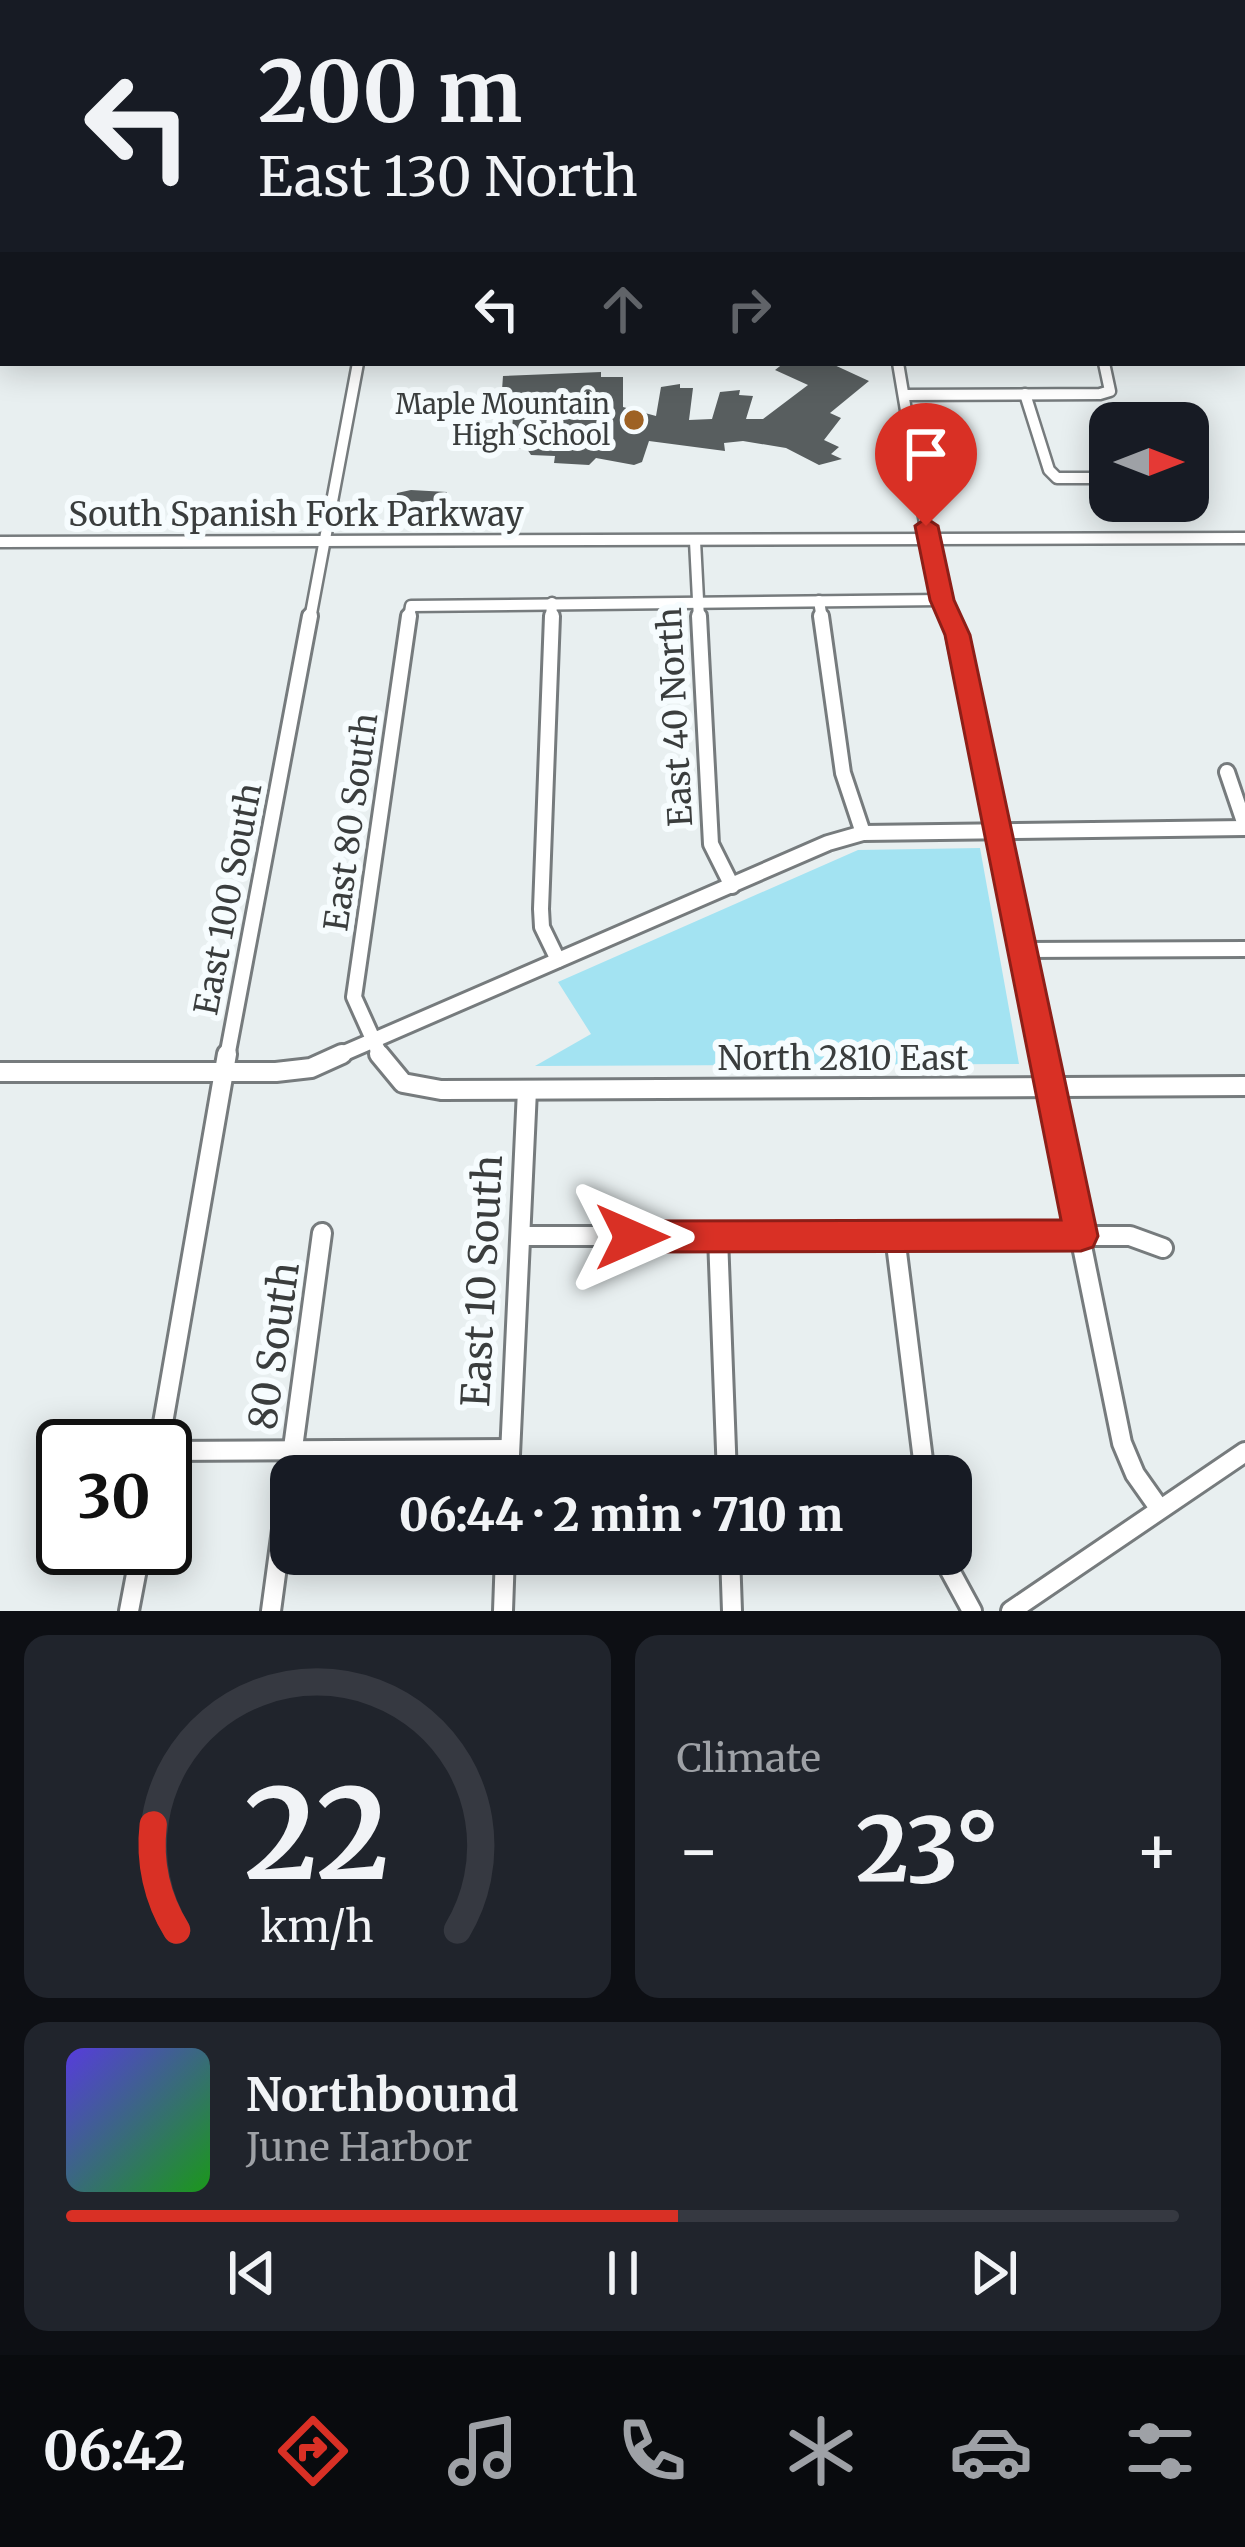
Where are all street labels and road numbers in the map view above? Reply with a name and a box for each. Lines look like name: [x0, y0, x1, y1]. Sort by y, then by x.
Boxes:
street label: South Spanish Fork Parkway: [68, 494, 525, 535]
street label: East 40 North: [649, 606, 701, 828]
street label: East 80 South: [315, 710, 387, 934]
street label: East 100 South: [185, 780, 271, 1018]
street label: North 2810 East: [718, 1038, 969, 1079]
street label: East 10 South: [451, 1154, 513, 1408]
street label: 80 South: [238, 1259, 310, 1433]

